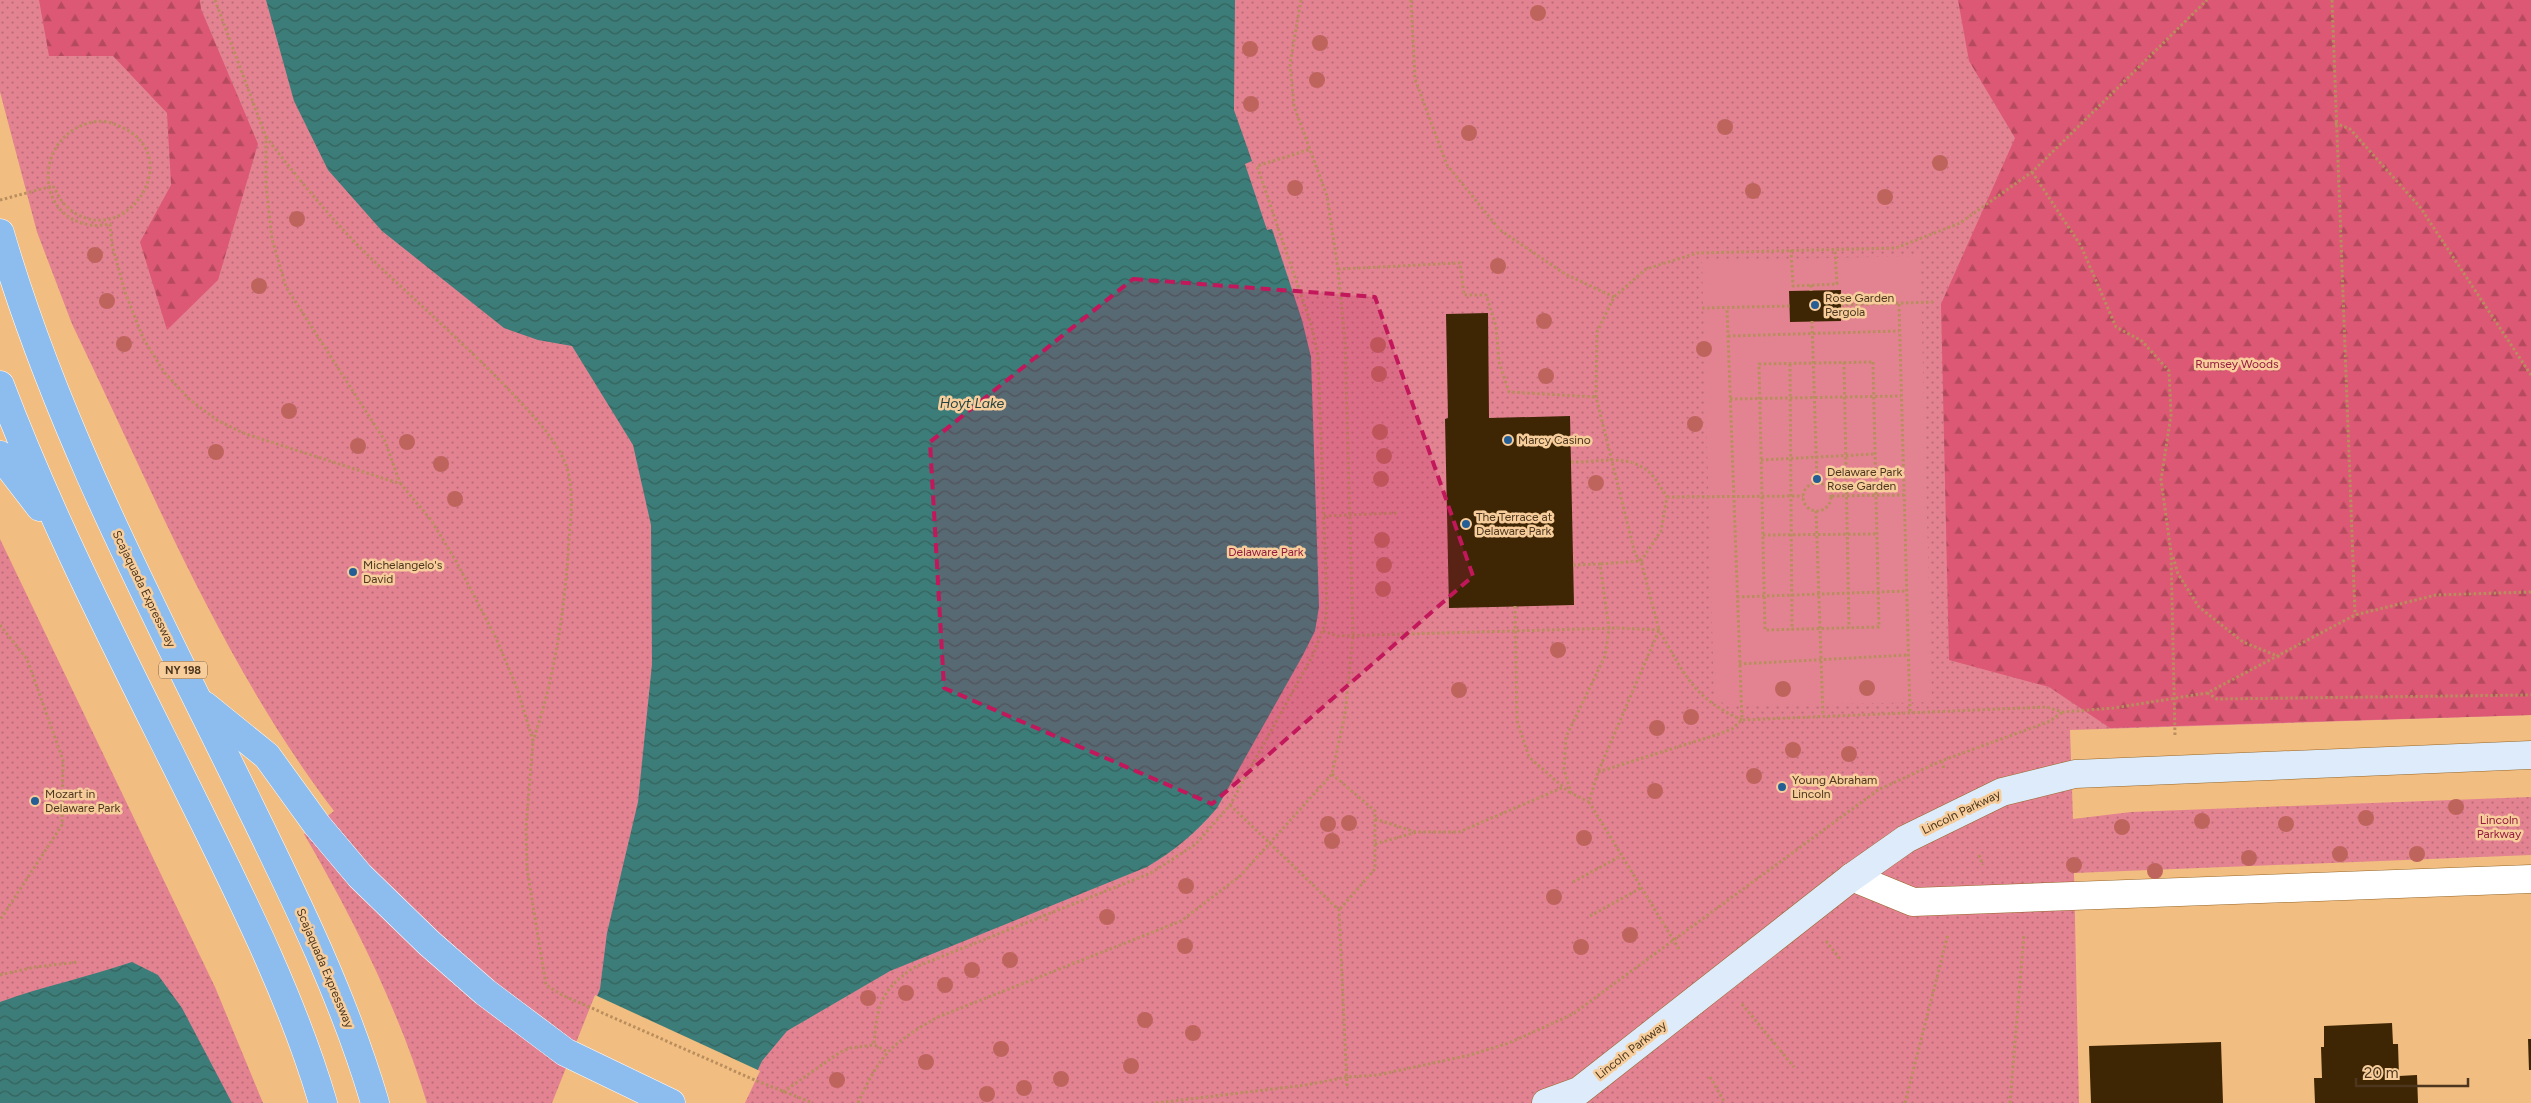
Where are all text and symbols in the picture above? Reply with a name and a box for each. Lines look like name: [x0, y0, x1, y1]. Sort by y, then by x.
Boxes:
place label: Rose Garden Pergola: [1825, 291, 1894, 319]
marker: Rose Garden Pergola: [1809, 299, 1821, 311]
park label: Rumsey Woods: [2195, 357, 2279, 371]
water label: Hoyt Lake: [940, 395, 1005, 412]
place label: Marcy Casino: [1518, 433, 1591, 447]
marker: Marcy Casino: [1502, 434, 1514, 446]
place label: Delaware Park Rose Garden: [1827, 465, 1902, 493]
marker: Delaware Park Rose Garden: [1811, 473, 1823, 485]
place label: The Terrace at Delaware Park: [1476, 510, 1553, 538]
marker: The Terrace at Delaware Park: [1460, 518, 1472, 530]
street label: Scajaquada Expressway: [110, 528, 179, 650]
park label: Delaware Park: [1228, 545, 1304, 559]
place label: Michelangelo's David: [363, 558, 443, 586]
marker: Michelangelo's David: [347, 566, 359, 578]
road number: NY 198: [159, 662, 207, 678]
place label: Young Abraham Lincoln: [1792, 773, 1877, 801]
marker: Young Abraham Lincoln: [1776, 781, 1788, 793]
place label: Mozart in Delaware Park: [45, 787, 120, 815]
street label: Lincoln Parkway: [1919, 787, 2003, 837]
marker: Mozart in Delaware Park: [29, 795, 41, 807]
park label: Lincoln Parkway: [2477, 813, 2522, 841]
street label: Scajaquada Expressway: [293, 906, 357, 1031]
street label: Lincoln Parkway: [1593, 1018, 1670, 1082]
scale bar: [2356, 1056, 2468, 1088]
text: 20 m: [2364, 1064, 2398, 1082]

